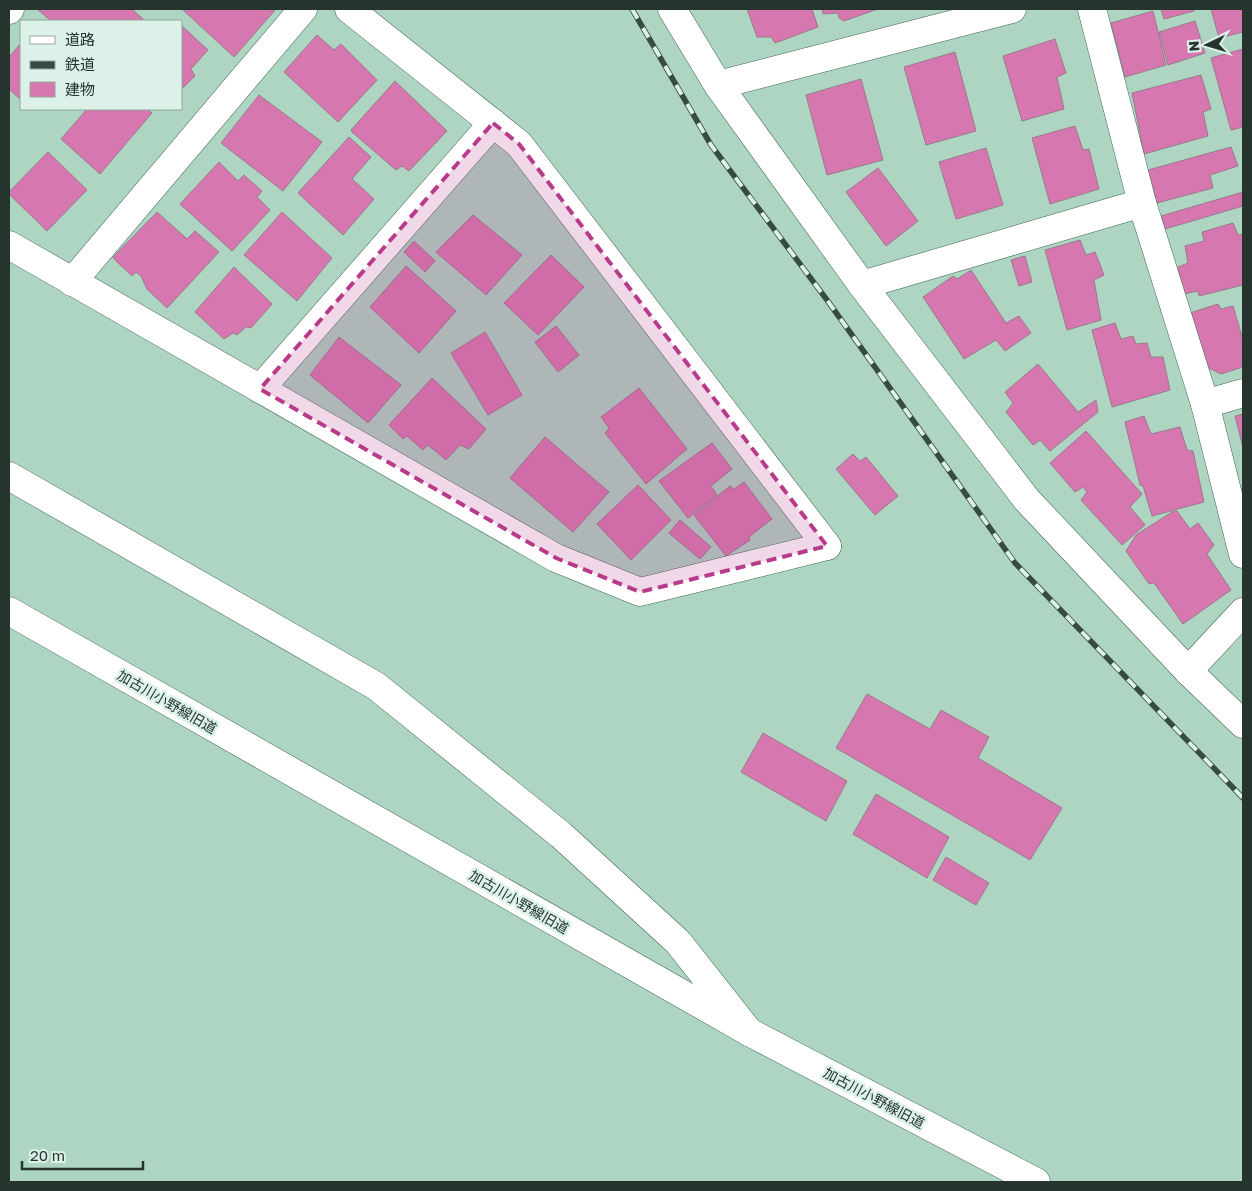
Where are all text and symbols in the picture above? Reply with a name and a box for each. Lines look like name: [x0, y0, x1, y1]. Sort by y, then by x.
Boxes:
legend: [20, 20, 182, 110]
north arrow: [1182, 20, 1232, 70]
text: 道路: [65, 30, 95, 48]
text: N: [1185, 40, 1202, 52]
text: 鉄道: [65, 55, 95, 73]
text: 建物: [65, 80, 95, 98]
street label: 加古川小野線旧道: [115, 666, 220, 737]
street label: 加古川小野線旧道: [467, 866, 572, 937]
street label: 加古川小野線旧道: [821, 1064, 928, 1131]
scale bar: [22, 1138, 144, 1170]
text: 20 m: [30, 1146, 65, 1164]

